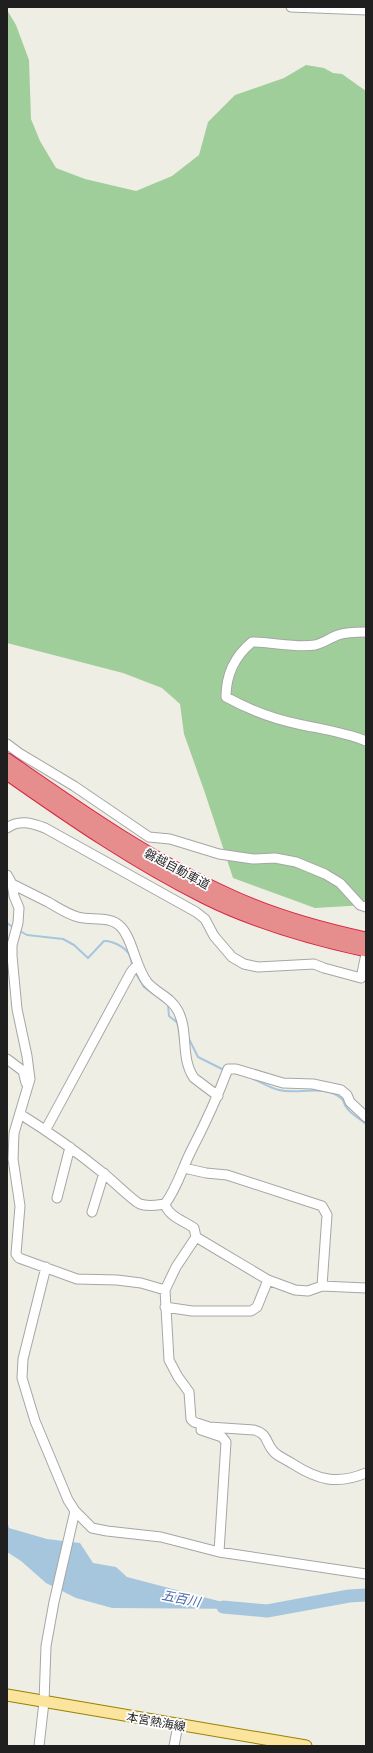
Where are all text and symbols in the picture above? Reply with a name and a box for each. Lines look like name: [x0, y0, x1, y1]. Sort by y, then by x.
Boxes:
street label: 磐越自動車道: [142, 845, 213, 892]
water label: 五百川: [160, 1586, 204, 1610]
street label: 本宮熱海線: [125, 1709, 187, 1734]

